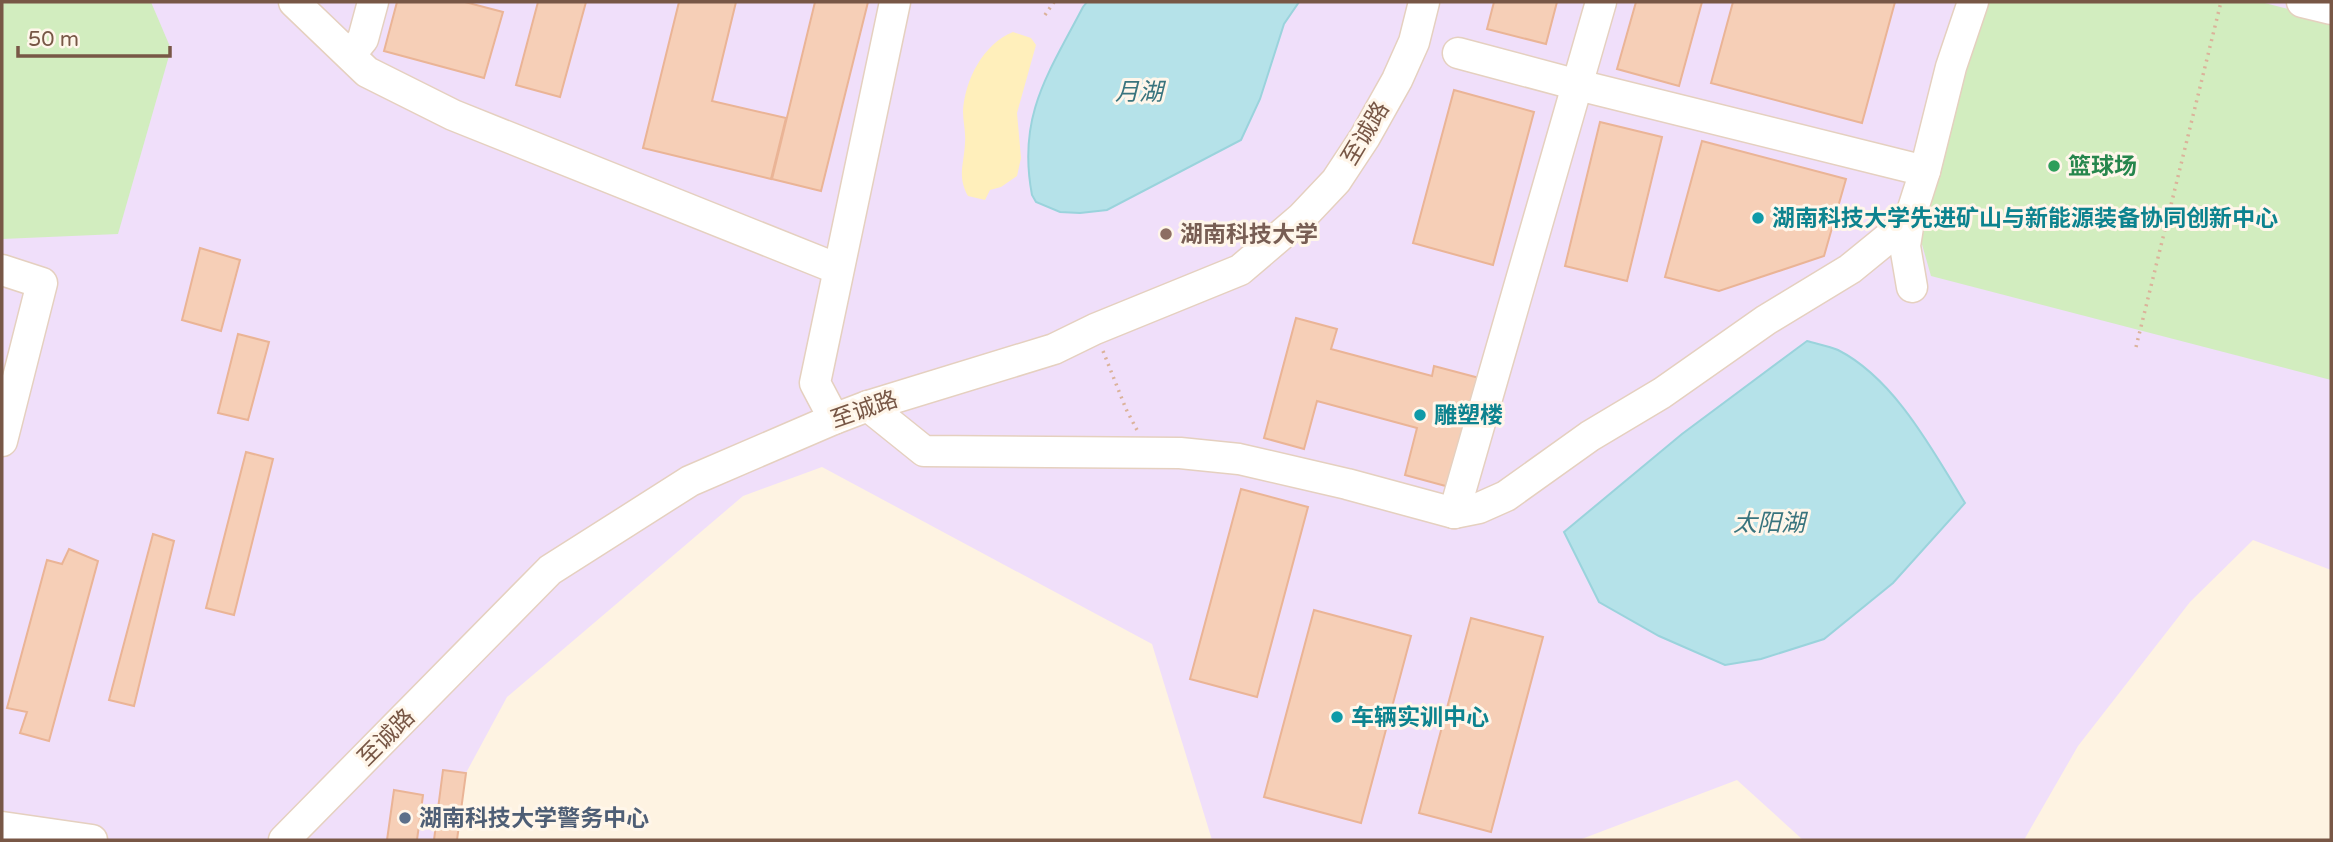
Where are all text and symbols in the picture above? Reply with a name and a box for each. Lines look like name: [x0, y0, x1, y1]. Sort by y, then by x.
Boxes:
scale bar: [18, 14, 170, 58]
text: 50 m: [28, 27, 79, 52]
water label: 月湖: [1115, 78, 1167, 107]
street label: 至诚路: [1336, 97, 1396, 170]
place label: 篮球场: [2068, 153, 2137, 181]
marker: 篮球场: [2046, 158, 2062, 174]
place label: 湖南科技大学先进矿山与新能源装备协同创新中心: [1772, 205, 2278, 233]
marker: 湖南科技大学先进矿山与新能源装备协同创新中心: [1750, 210, 1766, 226]
place label: 湖南科技大学: [1180, 221, 1318, 249]
marker: 湖南科技大学: [1158, 226, 1174, 242]
street label: 至诚路: [827, 385, 902, 434]
place label: 雕塑楼: [1434, 402, 1503, 430]
marker: 雕塑楼: [1412, 407, 1428, 423]
water label: 太阳湖: [1733, 509, 1809, 538]
street label: 至诚路: [352, 703, 421, 772]
place label: 车辆实训中心: [1351, 704, 1489, 732]
marker: 车辆实训中心: [1329, 709, 1345, 725]
place label: 湖南科技大学警务中心: [419, 805, 649, 833]
marker: 湖南科技大学警务中心: [397, 810, 413, 826]

